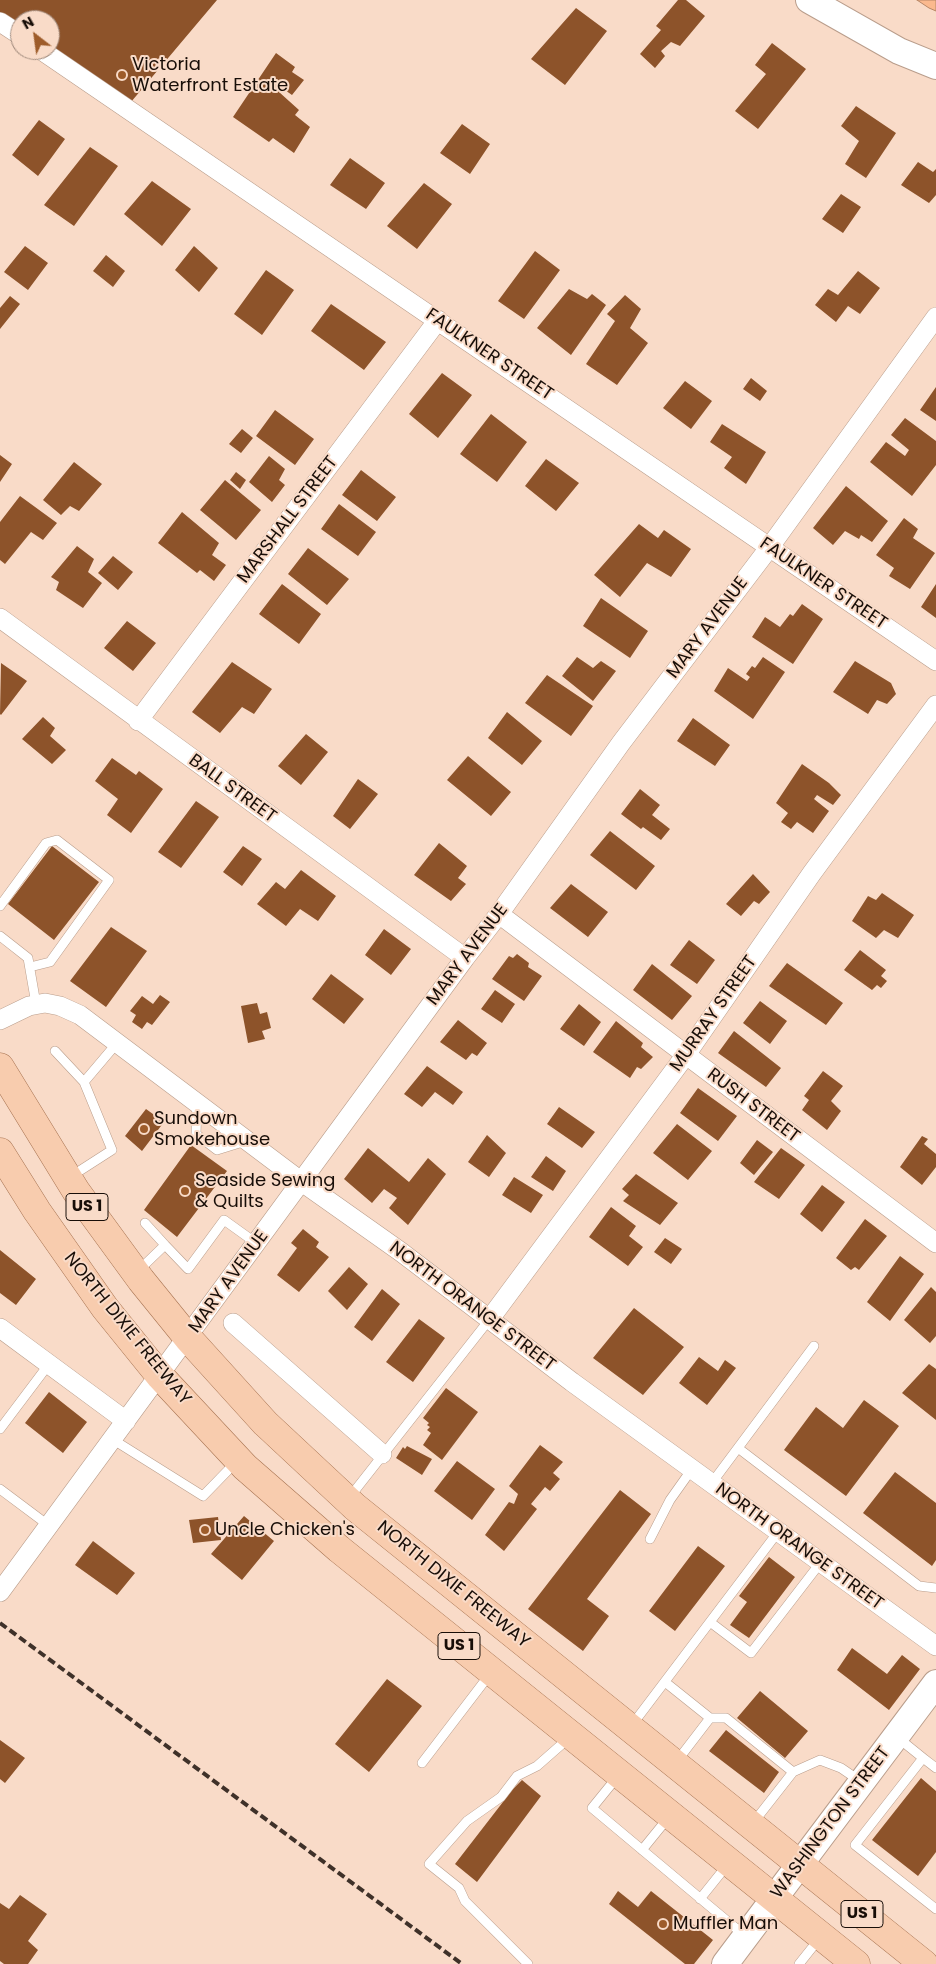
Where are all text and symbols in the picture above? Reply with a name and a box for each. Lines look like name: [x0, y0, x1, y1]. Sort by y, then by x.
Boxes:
north arrow: [10, 10, 60, 60]
text: N: [18, 12, 38, 34]
place label: Victoria Waterfront Estate: [132, 54, 288, 96]
marker: Victoria Waterfront Estate: [116, 69, 128, 81]
street label: FAULKNER STREET: [421, 304, 557, 406]
street label: MARSHALL STREET: [233, 452, 343, 588]
street label: FAULKNER STREET: [755, 533, 891, 635]
street label: MARY AVENUE: [663, 573, 753, 683]
street label: BALL STREET: [184, 750, 280, 828]
street label: MARY AVENUE: [423, 900, 513, 1010]
street label: MURRAY STREET: [666, 952, 762, 1076]
street label: RUSH STREET: [702, 1064, 804, 1148]
place label: Sundown Smokehouse: [154, 1108, 270, 1150]
marker: Sundown Smokehouse: [138, 1123, 150, 1135]
place label: Seaside Sewing & Quilts: [195, 1170, 335, 1212]
marker: Seaside Sewing & Quilts: [179, 1185, 191, 1197]
road number: US 1: [66, 1194, 108, 1220]
street label: MARY AVENUE: [185, 1227, 273, 1337]
street label: NORTH ORANGE STREET: [385, 1238, 559, 1376]
street label: NORTH DIXIE FREEWAY: [59, 1248, 195, 1410]
street label: NORTH ORANGE STREET: [711, 1479, 887, 1615]
street label: NORTH DIXIE FREEWAY: [372, 1517, 534, 1653]
place label: Uncle Chicken's: [215, 1519, 355, 1541]
marker: Uncle Chicken's: [199, 1524, 211, 1536]
road number: US 1: [438, 1632, 480, 1660]
street label: WASHINGTON STREET: [767, 1743, 895, 1903]
road number: US 1: [841, 1900, 883, 1928]
place label: Muffler Man: [673, 1913, 778, 1935]
marker: Muffler Man: [657, 1918, 669, 1930]

